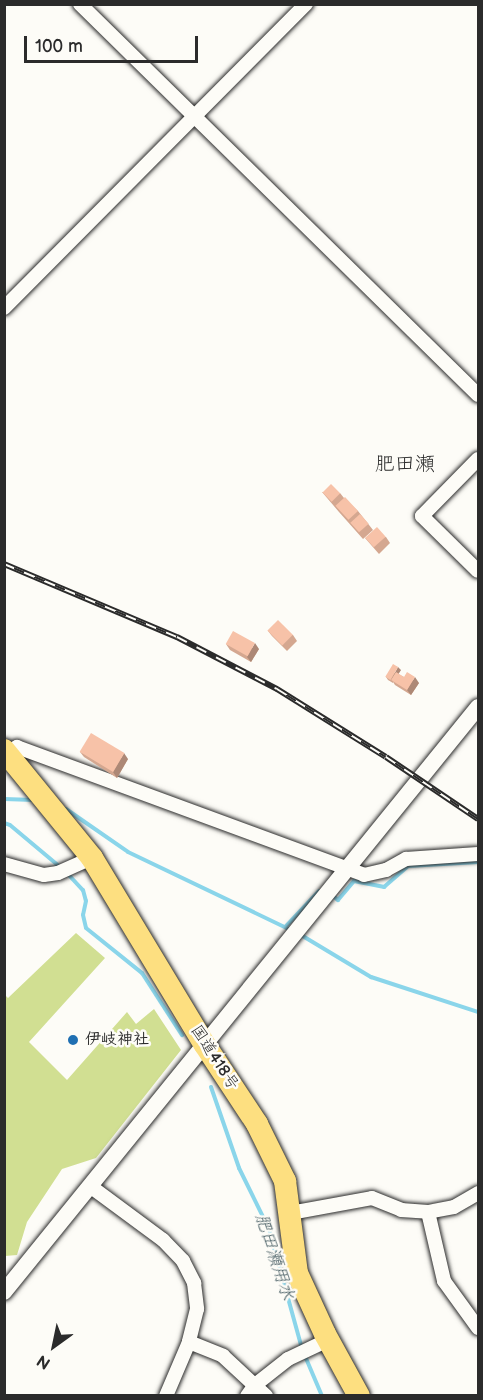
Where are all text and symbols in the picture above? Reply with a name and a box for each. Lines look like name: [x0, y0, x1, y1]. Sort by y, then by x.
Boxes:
scale bar: [27, 24, 201, 62]
text: 100 m: [35, 36, 83, 57]
district label: 肥田瀬: [375, 452, 435, 476]
street label: 国道418号: [186, 1022, 242, 1094]
place label: 伊岐神社: [85, 1030, 149, 1050]
marker: 伊岐神社: [66, 1033, 80, 1047]
water label: 肥田瀬用水: [250, 1211, 298, 1303]
north arrow: [24, 1316, 84, 1376]
text: N: [34, 1350, 54, 1373]

